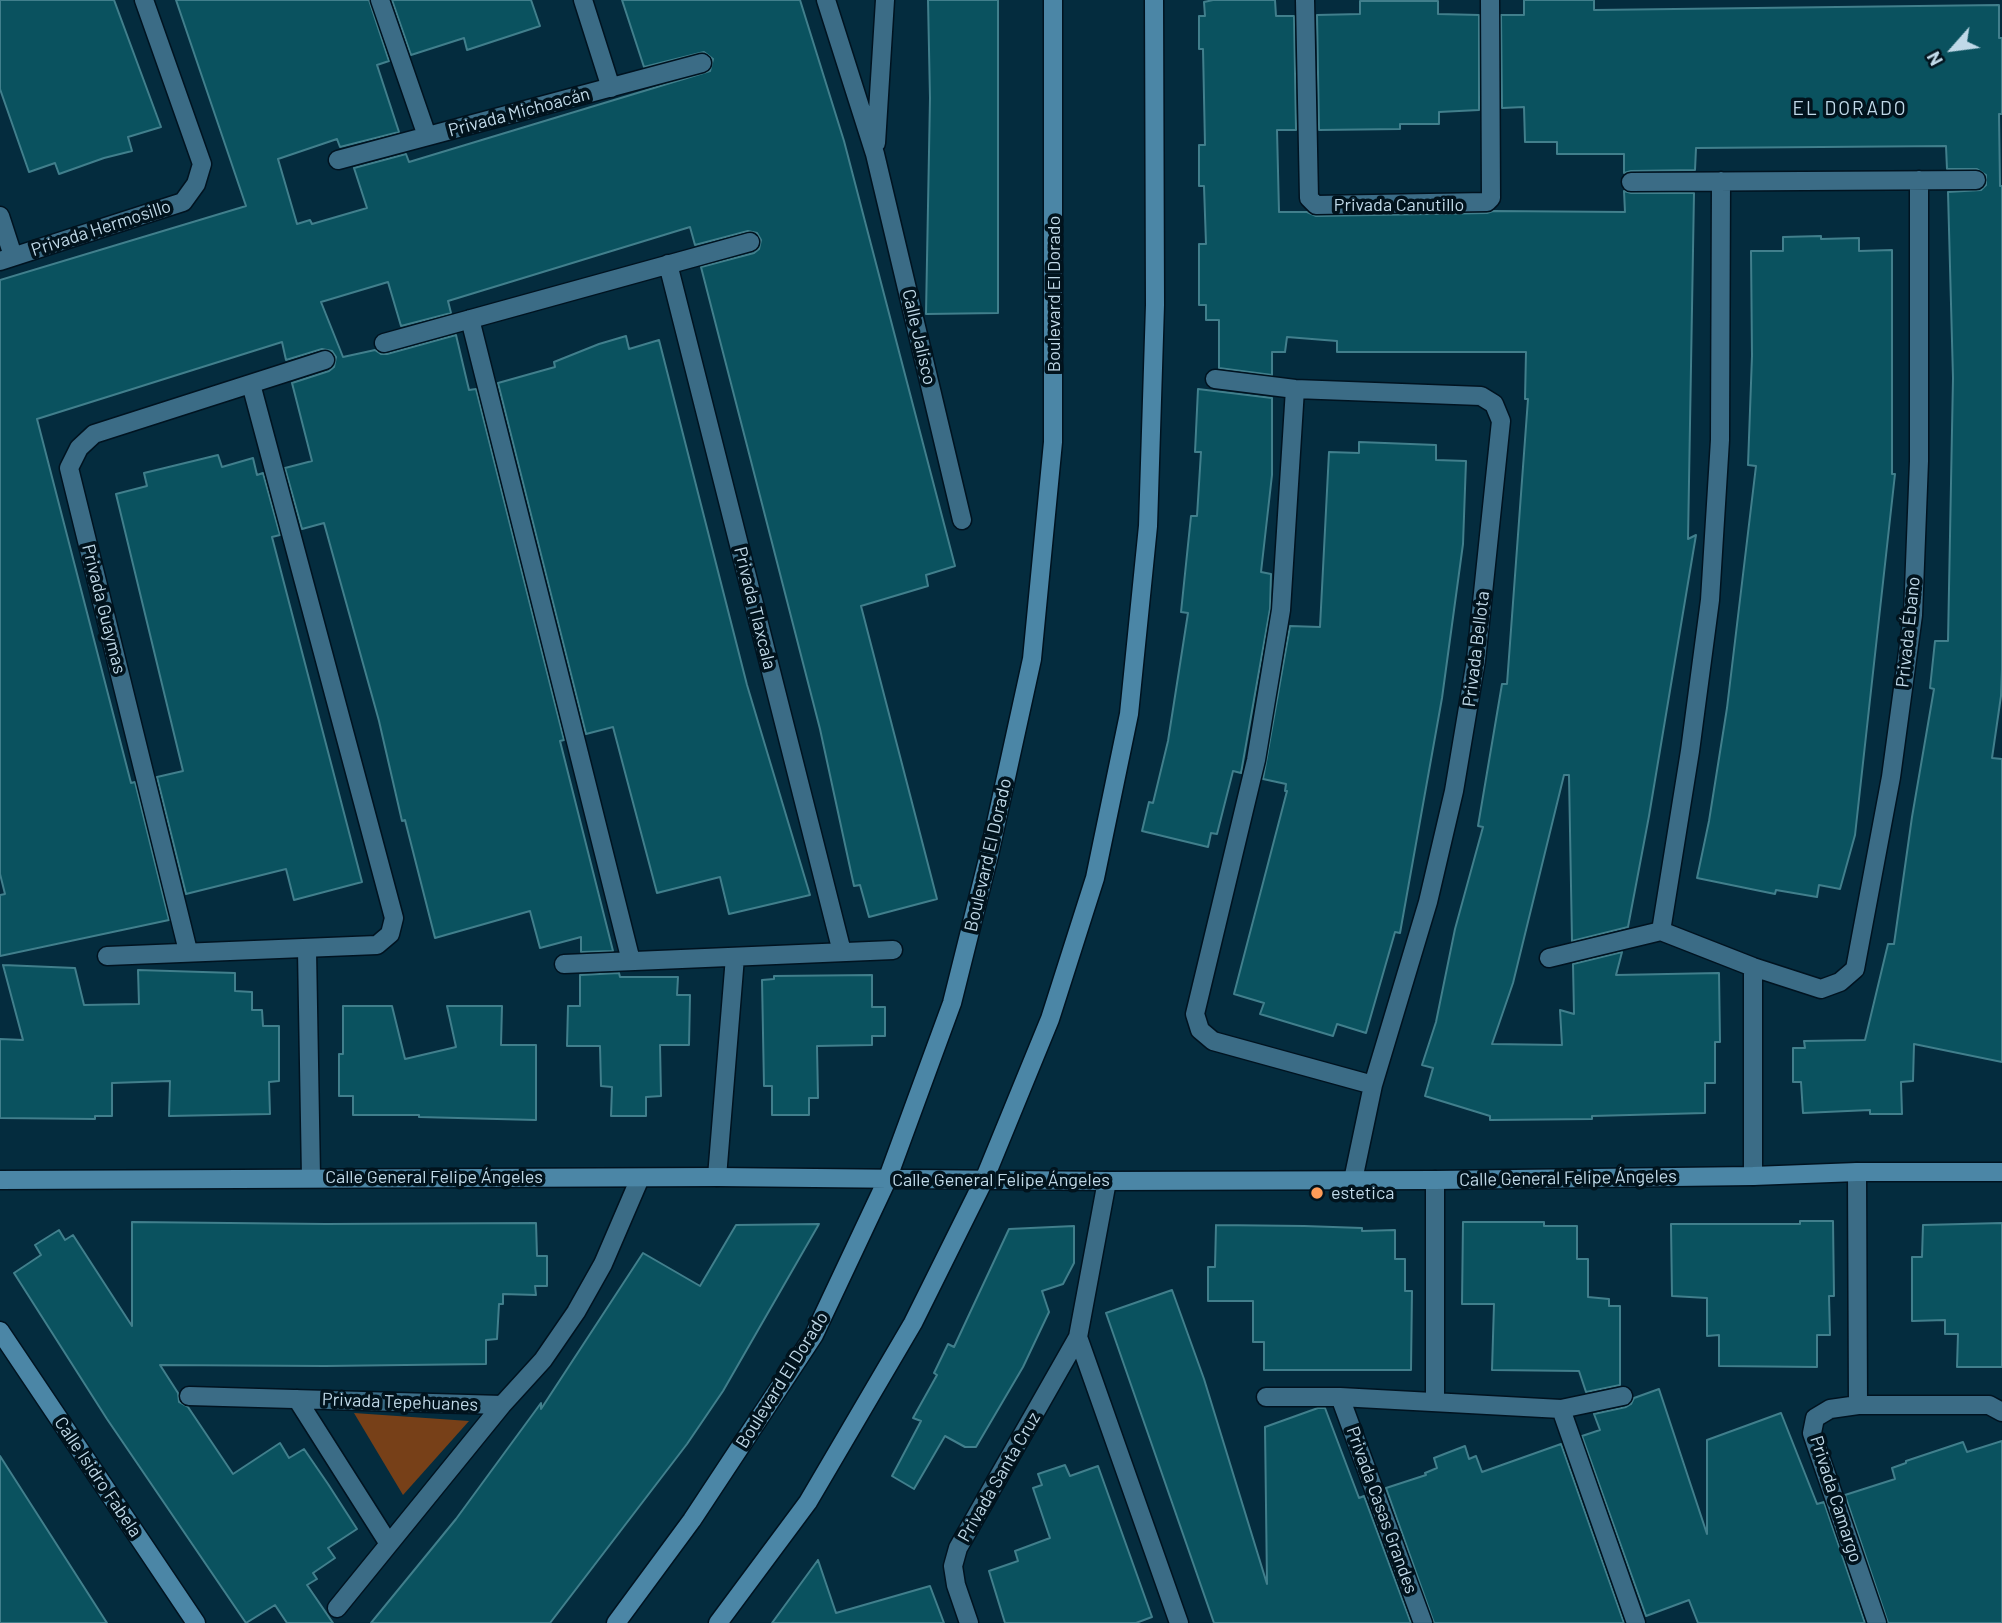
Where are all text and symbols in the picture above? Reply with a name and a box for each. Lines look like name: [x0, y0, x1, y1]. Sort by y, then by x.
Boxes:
north arrow: [1918, 14, 1988, 84]
text: N: [1921, 48, 1947, 70]
street label: Privada Michoacán: [446, 83, 592, 141]
district label: EL DORADO: [1794, 98, 1906, 120]
street label: Privada Canutillo: [1334, 194, 1464, 216]
street label: Privada Hermosillo: [28, 195, 174, 261]
street label: Boulevard El Dorado: [1043, 216, 1065, 372]
street label: Calle Jalisco: [898, 287, 940, 387]
street label: Privada Guaymas: [77, 542, 131, 676]
street label: Privada Tlaxcala: [729, 544, 781, 672]
street label: Privada Ébano: [1891, 576, 1925, 688]
street label: Privada Bellota: [1458, 590, 1494, 708]
street label: Boulevard El Dorado: [960, 776, 1016, 934]
street label: Calle General Felipe Ángeles: [1459, 1165, 1677, 1191]
street label: Calle General Felipe Ángeles: [325, 1166, 543, 1188]
street label: Calle General Felipe Ángeles: [892, 1169, 1110, 1191]
place label: estetica: [1331, 1182, 1395, 1204]
marker: estetica: [1309, 1185, 1325, 1201]
street label: Boulevard El Dorado: [731, 1308, 833, 1452]
street label: Privada Tepehuanes: [322, 1388, 478, 1416]
street label: Privada Santa Cruz: [953, 1408, 1045, 1546]
street label: Calle Isidro Fabela: [50, 1413, 146, 1541]
street label: Privada Casas Grandes: [1342, 1423, 1422, 1597]
street label: Privada Camargo: [1805, 1433, 1867, 1565]

